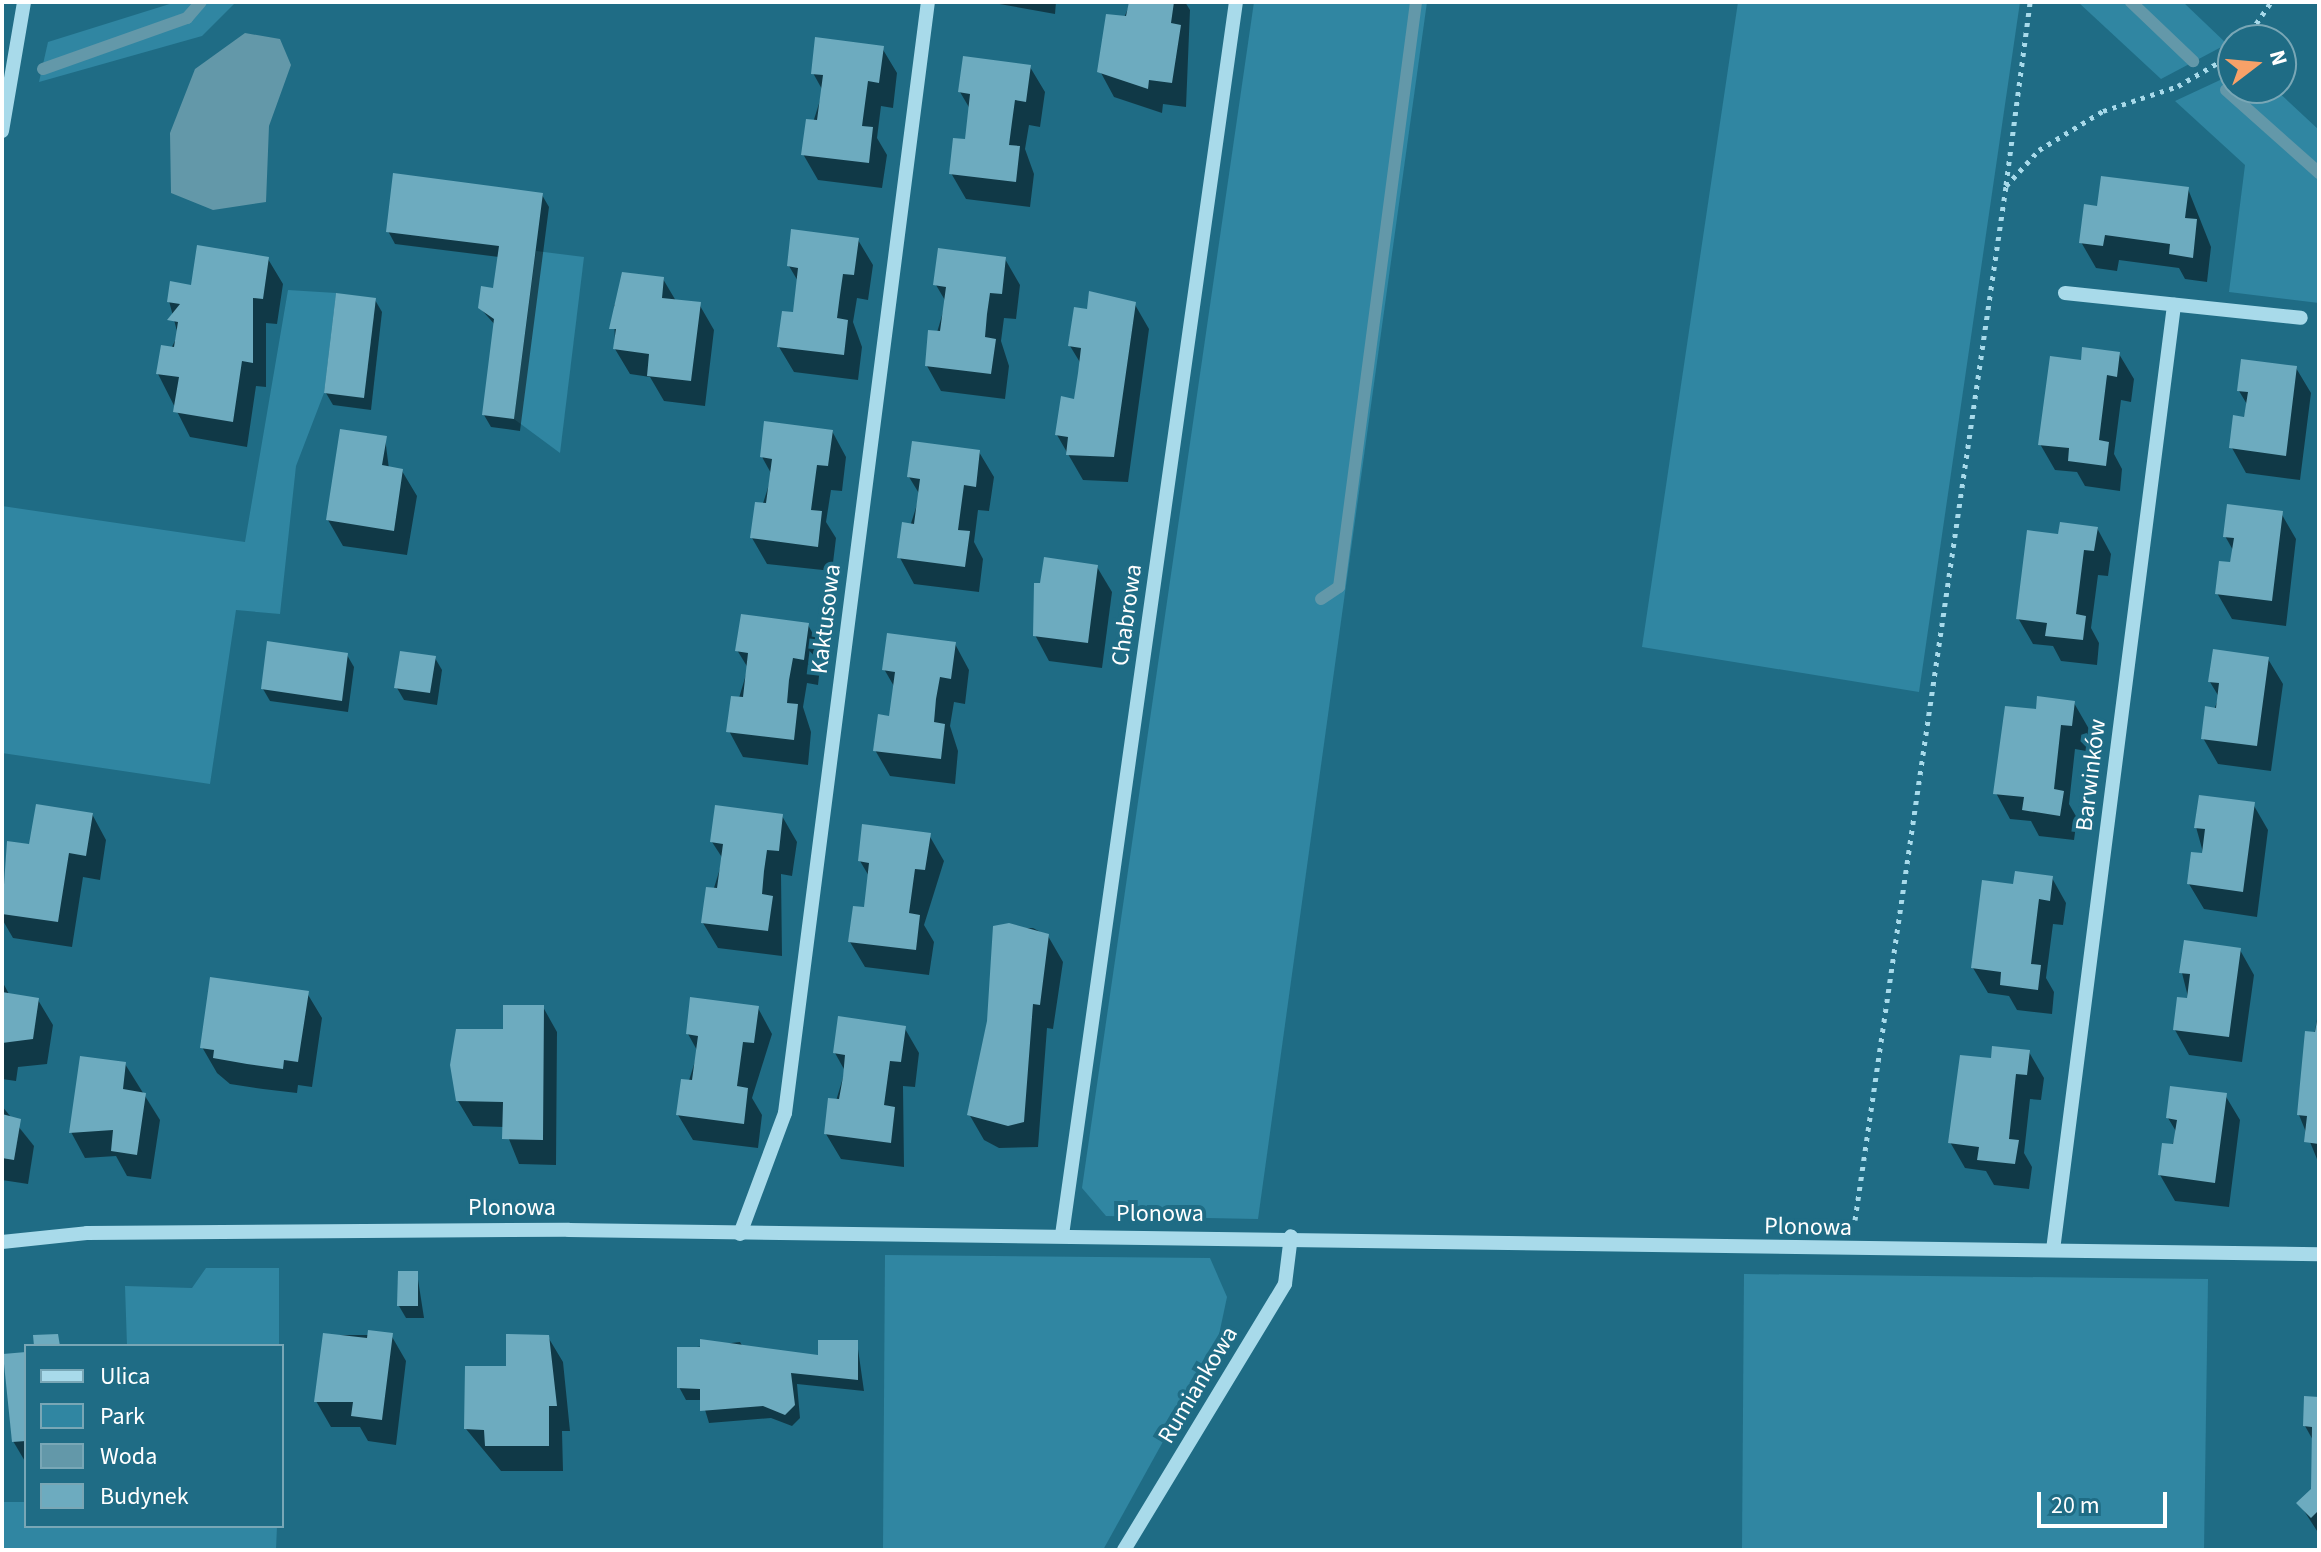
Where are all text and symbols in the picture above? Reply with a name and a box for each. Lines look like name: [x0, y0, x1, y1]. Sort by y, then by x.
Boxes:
north arrow: [2217, 24, 2297, 104]
text: N: [2261, 46, 2296, 69]
street label: Kaktusowa: [805, 562, 847, 676]
street label: Chabrowa: [1106, 562, 1148, 668]
street label: Barwinków: [2070, 717, 2112, 833]
street label: Plonowa: [468, 1194, 556, 1222]
street label: Plonowa: [1116, 1200, 1204, 1228]
street label: Plonowa: [1764, 1212, 1852, 1242]
street label: Rumiankowa: [1152, 1321, 1244, 1449]
legend: [24, 1344, 284, 1528]
text: Ulica: [100, 1359, 150, 1394]
text: Park: [100, 1399, 145, 1434]
text: Woda: [100, 1439, 157, 1474]
scale bar: [2041, 1476, 2171, 1526]
text: Budynek: [100, 1479, 189, 1514]
text: 20 m: [2051, 1488, 2100, 1523]

